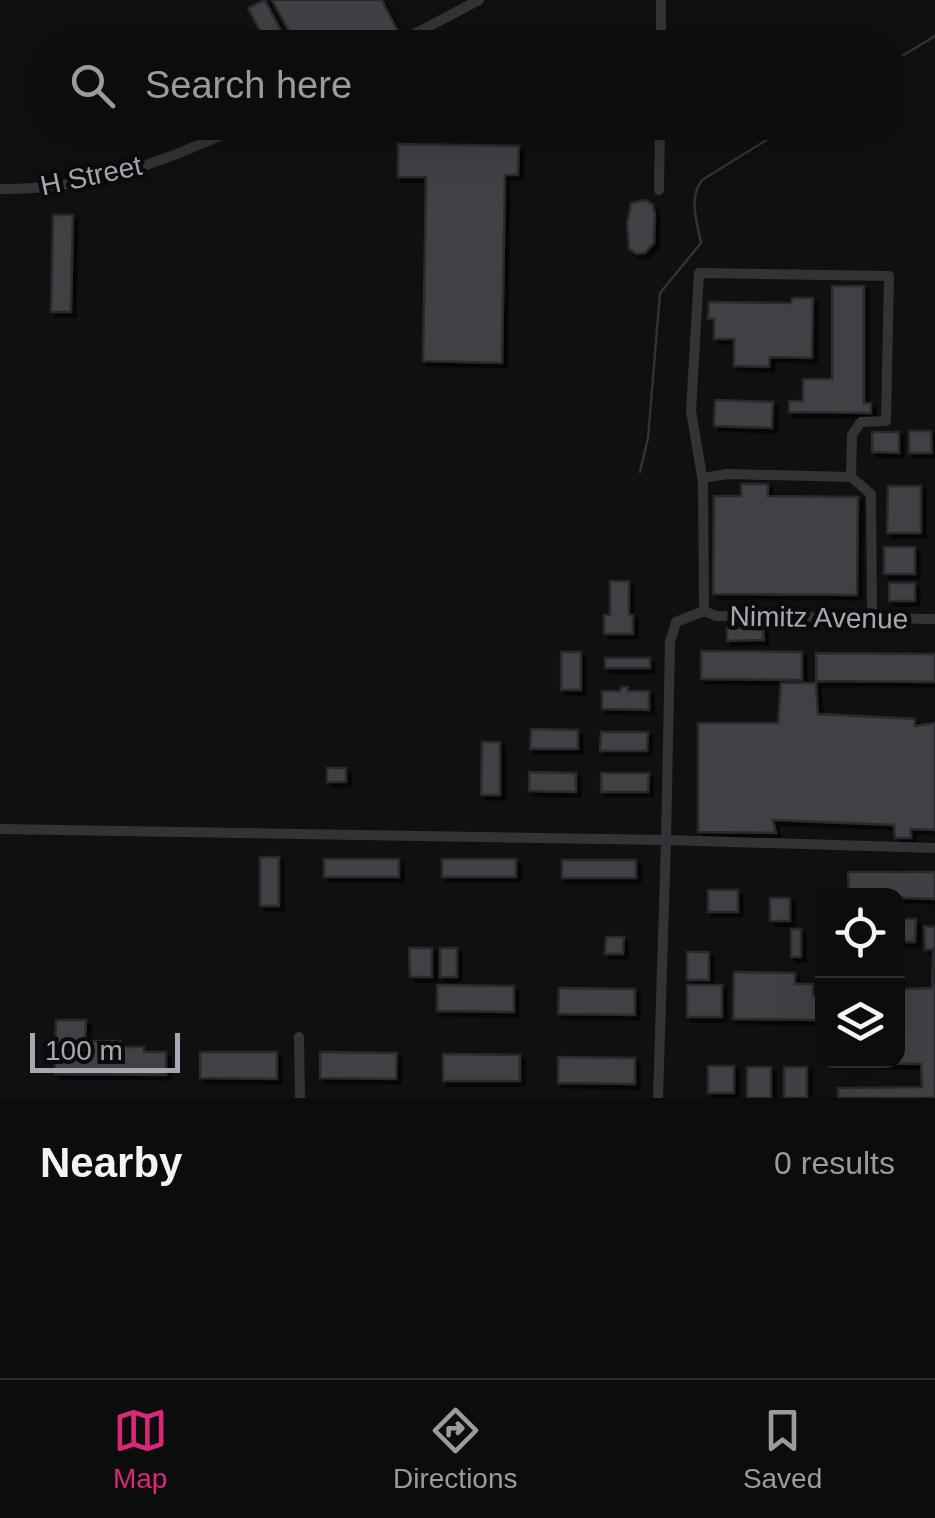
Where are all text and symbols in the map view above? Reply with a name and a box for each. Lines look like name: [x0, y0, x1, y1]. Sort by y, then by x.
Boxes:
search box: [30, 30, 905, 140]
icon: search: [65, 58, 120, 113]
text: Search here: [145, 64, 352, 106]
street label: H Street: [38, 150, 145, 201]
street label: Nimitz Avenue: [729, 600, 908, 635]
map controls: [815, 888, 905, 1068]
button: locate: [815, 888, 905, 978]
button: layers: [815, 978, 905, 1068]
scale bar: [30, 1028, 180, 1072]
text: 100 m: [45, 1035, 123, 1066]
text: Nearby: [40, 1139, 182, 1186]
text: 0 results: [774, 1145, 895, 1181]
tab: Map: [113, 1403, 168, 1495]
tab: Directions: [393, 1403, 518, 1495]
tab: Saved: [743, 1403, 822, 1495]

